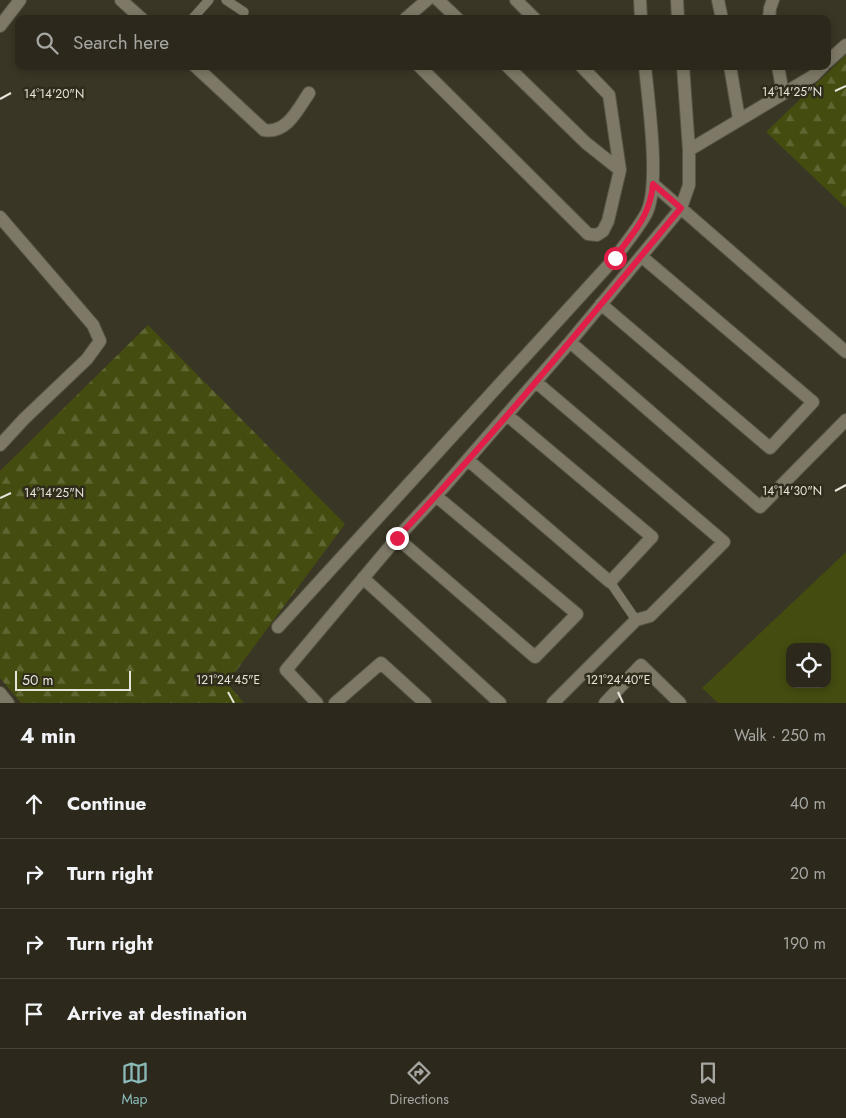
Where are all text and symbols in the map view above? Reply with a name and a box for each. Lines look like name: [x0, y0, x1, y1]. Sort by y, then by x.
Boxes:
search box: [15, 15, 831, 70]
icon: search: [33, 29, 61, 57]
text: Search here: [73, 29, 169, 56]
text: 14°14'25"N: [762, 83, 822, 101]
text: 14°14'20"N: [24, 85, 84, 103]
route start: [604, 247, 627, 270]
text: 14°14'30"N: [762, 482, 822, 500]
text: 14°14'25"N: [24, 484, 84, 502]
route end: [386, 527, 409, 550]
map controls: [786, 643, 831, 688]
button: locate: [786, 643, 831, 688]
scale bar: [15, 668, 131, 691]
text: 50 m: [22, 670, 53, 690]
text: 121°24'45"E: [196, 671, 260, 689]
text: 121°24'40"E: [586, 671, 650, 689]
text: 4 min: [20, 721, 76, 751]
text: Walk · 250 m: [734, 724, 826, 747]
icon: ahead: [20, 790, 48, 818]
text: Continue: [67, 790, 146, 817]
text: 40 m: [790, 792, 826, 815]
icon: right: [20, 860, 48, 888]
text: Turn right: [67, 860, 153, 887]
text: 20 m: [790, 862, 826, 885]
icon: right: [20, 930, 48, 958]
text: Turn right: [67, 930, 153, 957]
text: 190 m: [783, 932, 826, 955]
icon: arrive: [20, 1000, 48, 1028]
text: Arrive at destination: [67, 1000, 247, 1027]
tab: Map: [121, 1059, 149, 1109]
tab: Directions: [390, 1059, 449, 1109]
tab: Saved: [690, 1059, 725, 1109]

